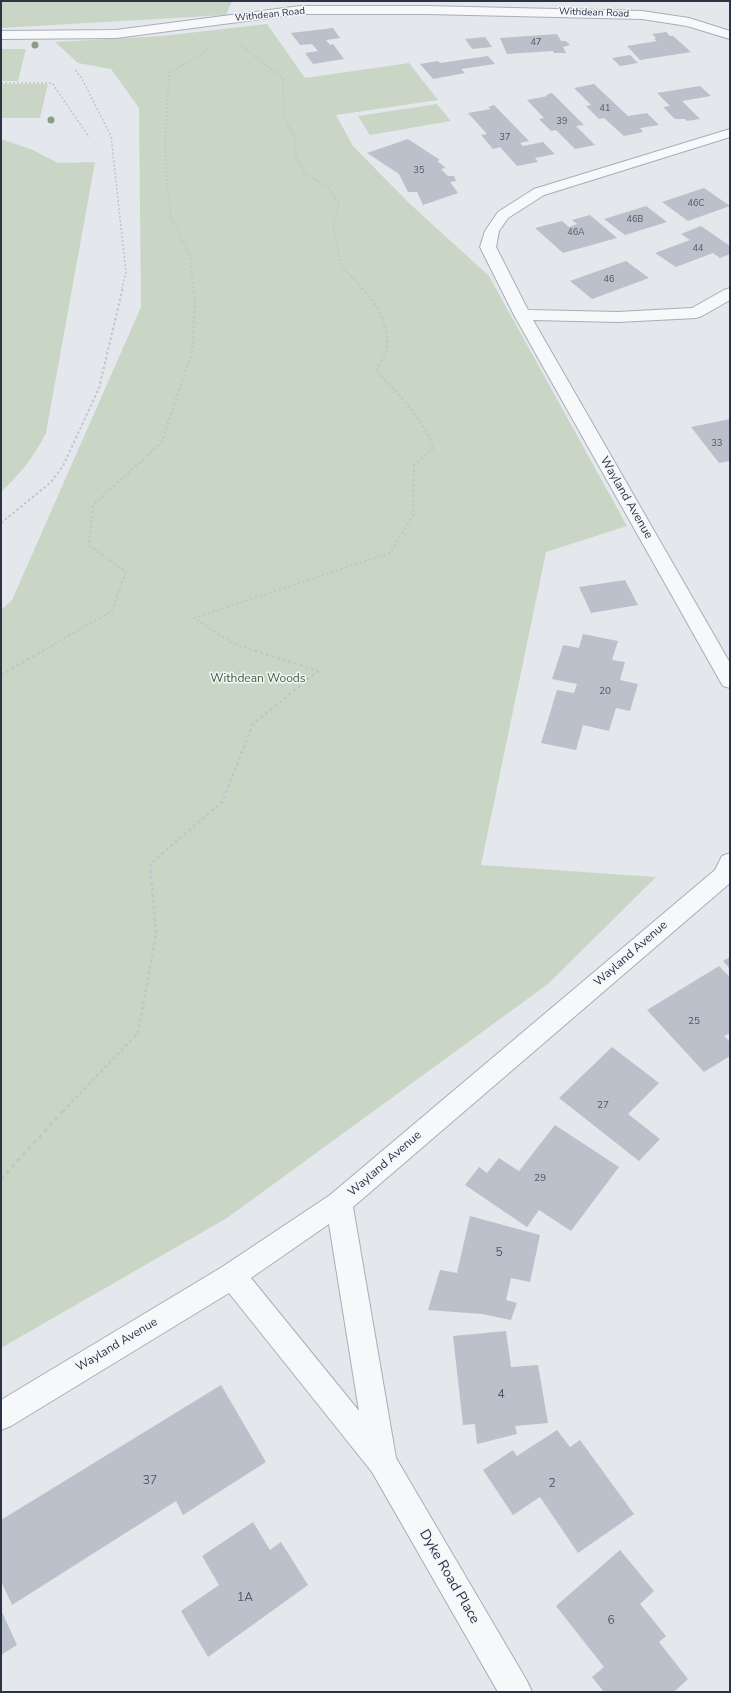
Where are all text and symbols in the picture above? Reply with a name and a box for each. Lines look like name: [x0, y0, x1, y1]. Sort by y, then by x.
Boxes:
street label: Withdean Road: [234, 5, 306, 25]
street label: Withdean Road: [559, 6, 629, 20]
house number: 47: [531, 38, 541, 48]
house number: 41: [600, 104, 610, 114]
house number: 39: [557, 117, 567, 127]
house number: 37: [500, 133, 510, 143]
house number: 35: [414, 166, 424, 176]
house number: 46C: [688, 199, 704, 209]
house number: 46B: [627, 215, 643, 225]
house number: 46A: [567, 228, 585, 238]
house number: 44: [693, 244, 703, 254]
house number: 46: [604, 275, 614, 285]
house number: 33: [712, 439, 722, 449]
street label: Wayland Avenue: [597, 454, 655, 542]
park label: Withdean Woods: [210, 672, 306, 686]
house number: 20: [599, 686, 611, 698]
street label: Wayland Avenue: [591, 918, 671, 990]
house number: 25: [688, 1016, 700, 1028]
house number: 27: [597, 1100, 609, 1112]
street label: Wayland Avenue: [345, 1128, 425, 1200]
house number: 29: [534, 1173, 546, 1185]
house number: 5: [495, 1246, 503, 1260]
street label: Wayland Avenue: [74, 1315, 160, 1375]
house number: 4: [497, 1388, 505, 1402]
house number: 37: [143, 1474, 157, 1488]
house number: 2: [548, 1477, 556, 1491]
street label: Dyke Road Place: [415, 1527, 483, 1627]
house number: 1A: [237, 1591, 253, 1605]
house number: 6: [607, 1614, 615, 1628]

